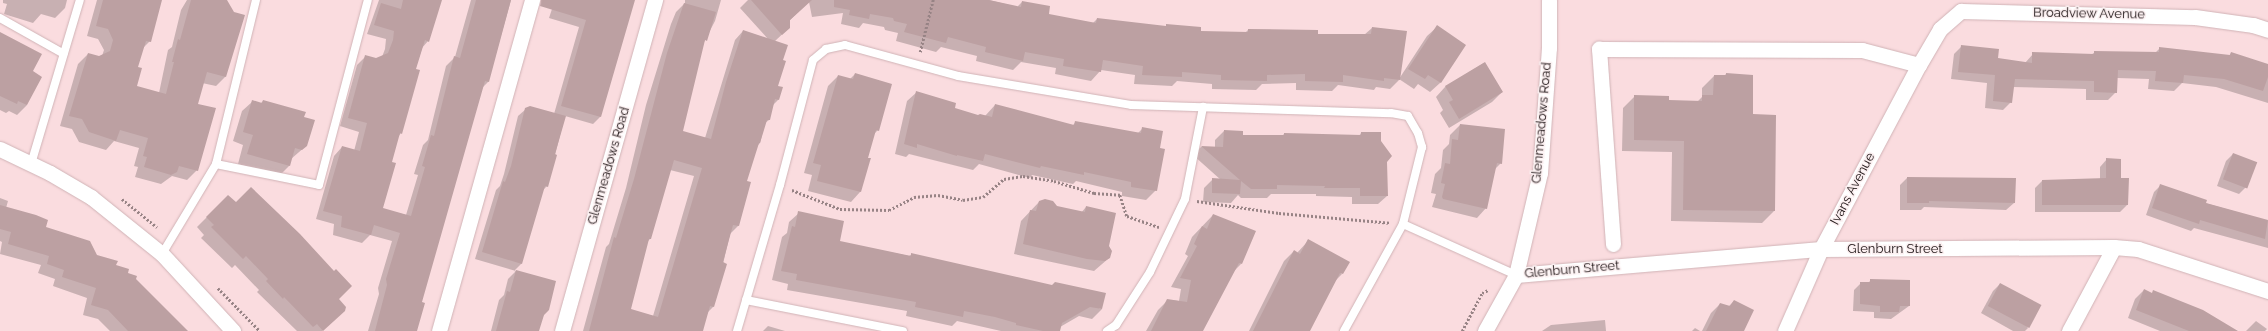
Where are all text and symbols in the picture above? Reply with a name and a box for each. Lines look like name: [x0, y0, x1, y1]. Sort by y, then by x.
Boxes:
street label: Broadview Avenue: [2033, 5, 2145, 23]
street label: Glenmeadows Road: [1529, 62, 1555, 184]
street label: Glenmeadows Road: [585, 105, 633, 227]
street label: Ivans Avenue: [1827, 150, 1879, 228]
street label: Glenburn Street: [1847, 241, 1943, 257]
street label: Glenburn Street: [1524, 258, 1620, 282]

